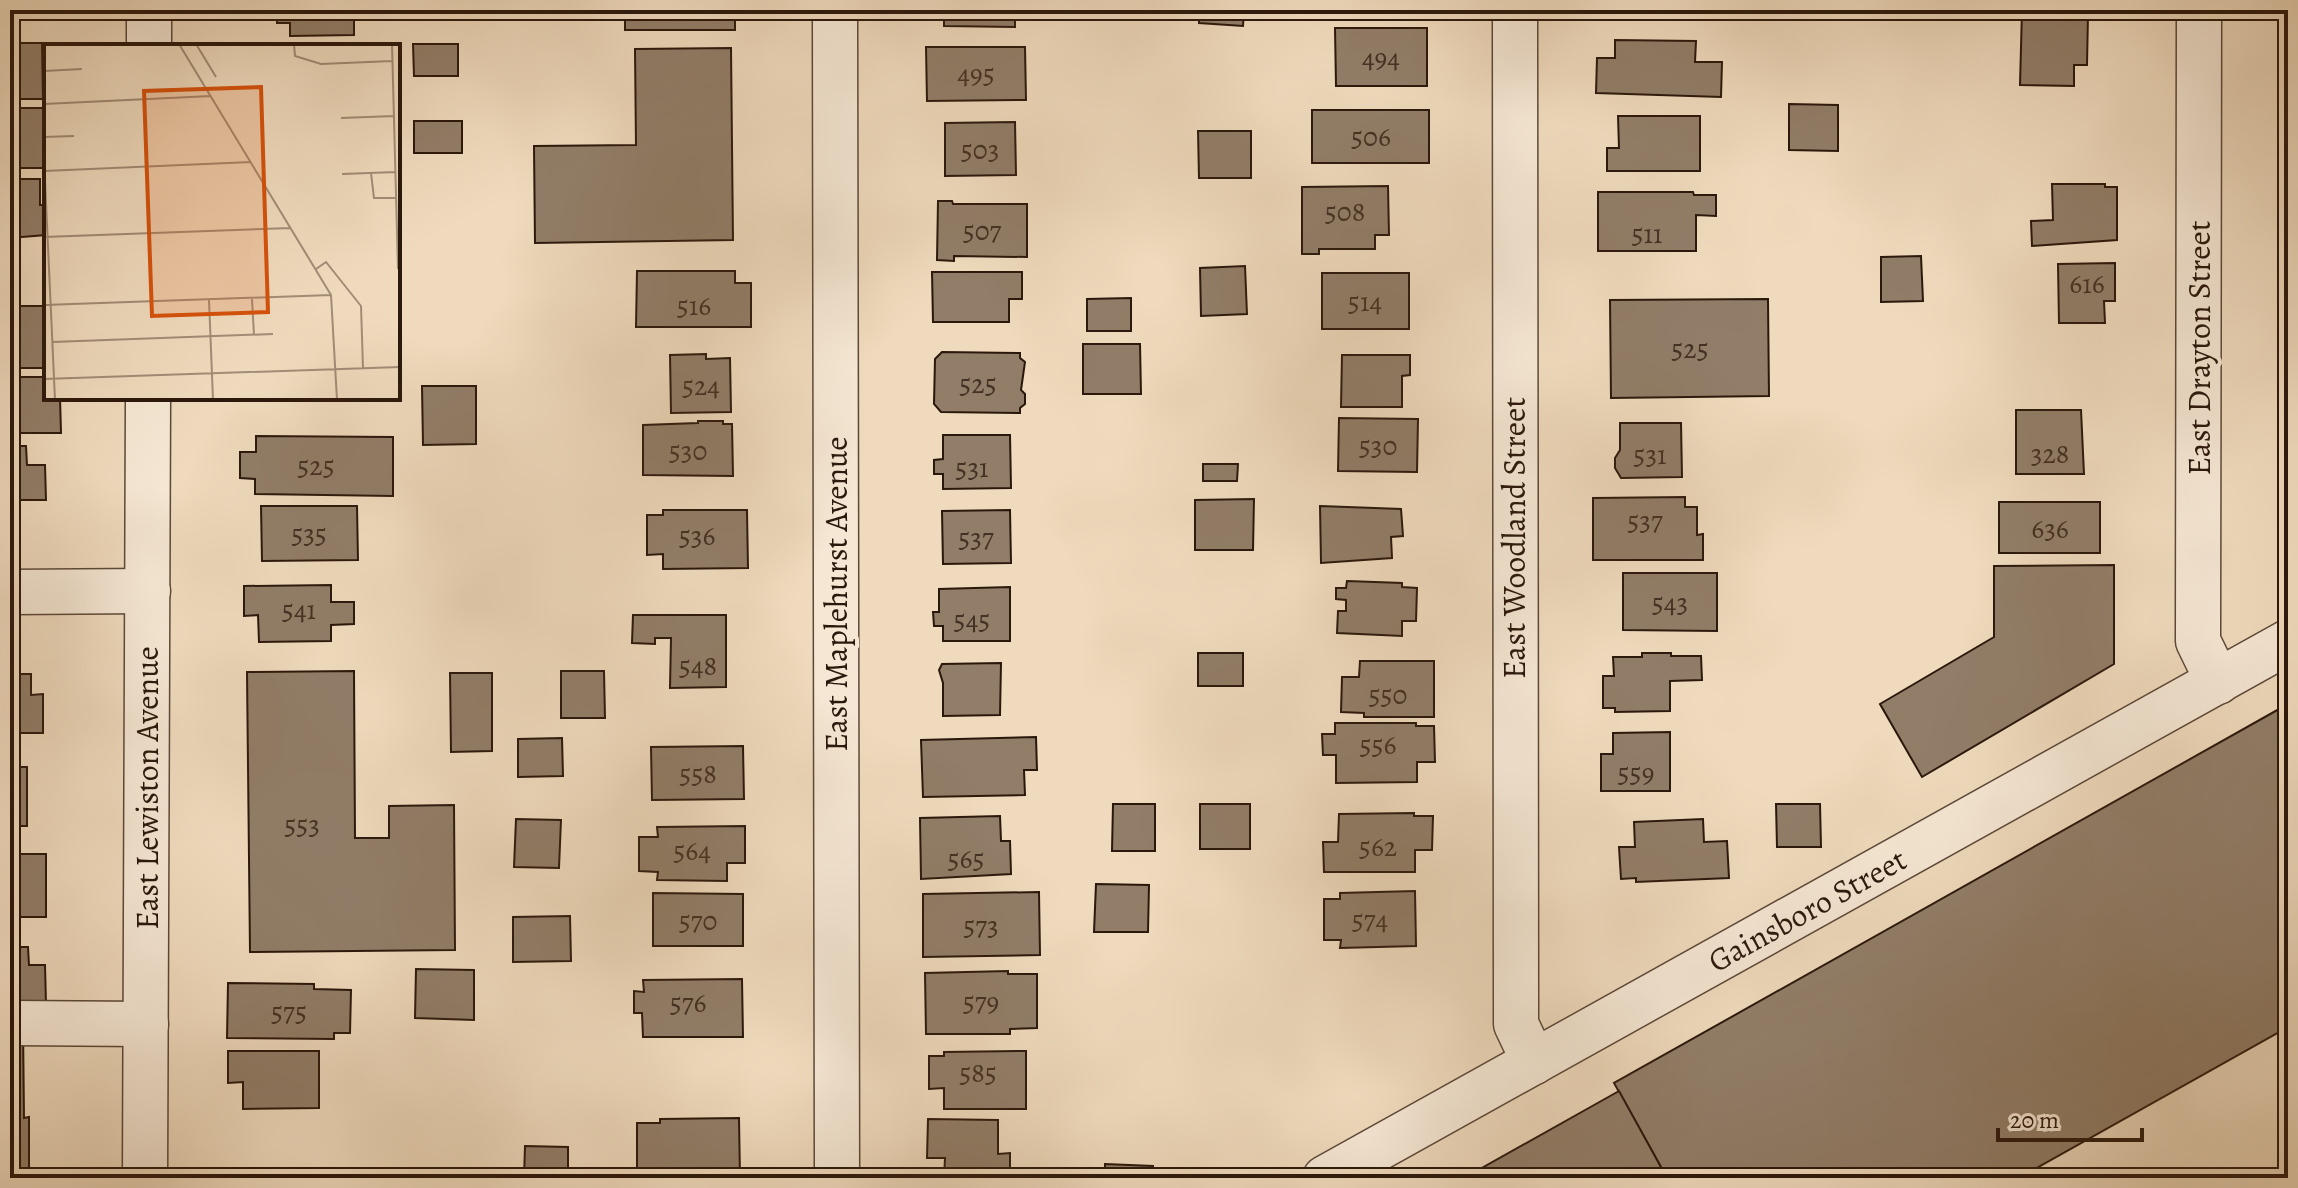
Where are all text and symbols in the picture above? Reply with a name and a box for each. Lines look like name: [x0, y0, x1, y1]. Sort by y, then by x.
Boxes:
house number: 494: [1362, 39, 1400, 77]
inset map: [44, 44, 400, 400]
house number: 495: [957, 55, 995, 93]
house number: 506: [1351, 118, 1391, 156]
house number: 503: [961, 131, 999, 169]
house number: 508: [1325, 193, 1365, 231]
house number: 507: [963, 212, 1002, 250]
house number: 511: [1631, 215, 1663, 253]
street label: East Drayton Street: [2177, 220, 2221, 476]
house number: 616: [2069, 265, 2105, 303]
house number: 514: [1348, 283, 1382, 321]
house number: 516: [677, 287, 711, 325]
house number: 525: [1671, 330, 1709, 368]
house number: 525: [959, 365, 997, 403]
house number: 524: [682, 367, 720, 405]
street label: East Woodland Street: [1492, 397, 1536, 679]
house number: 530: [1359, 427, 1397, 465]
house number: 530: [669, 432, 707, 470]
house number: 328: [2031, 435, 2069, 473]
street label: East Maplehurst Avenue: [814, 436, 858, 752]
house number: 531: [1633, 436, 1667, 474]
house number: 525: [297, 447, 335, 485]
house number: 531: [955, 449, 989, 487]
house number: 537: [1627, 502, 1663, 540]
house number: 636: [2031, 510, 2069, 548]
house number: 535: [291, 515, 327, 553]
house number: 536: [679, 517, 715, 555]
house number: 537: [958, 519, 994, 557]
house number: 543: [1652, 584, 1688, 622]
house number: 541: [282, 591, 316, 629]
house number: 545: [954, 601, 990, 639]
street label: East Lewiston Avenue: [125, 646, 169, 930]
house number: 548: [679, 647, 717, 685]
house number: 550: [1368, 676, 1408, 714]
house number: 556: [1359, 726, 1397, 764]
house number: 559: [1618, 754, 1654, 792]
house number: 558: [679, 755, 717, 793]
house number: 553: [284, 806, 320, 844]
house number: 562: [1359, 828, 1397, 866]
house number: 564: [673, 832, 711, 870]
street label: Gainsboro Street: [1700, 837, 1914, 983]
house number: 565: [947, 840, 985, 878]
house number: 574: [1352, 901, 1388, 939]
house number: 570: [679, 902, 717, 940]
house number: 573: [963, 907, 999, 945]
house number: 579: [963, 983, 999, 1021]
house number: 576: [670, 984, 706, 1022]
house number: 575: [271, 993, 307, 1031]
house number: 585: [959, 1054, 997, 1092]
scale bar: [1998, 1092, 2142, 1142]
text: 20 m: [2010, 1104, 2059, 1136]

